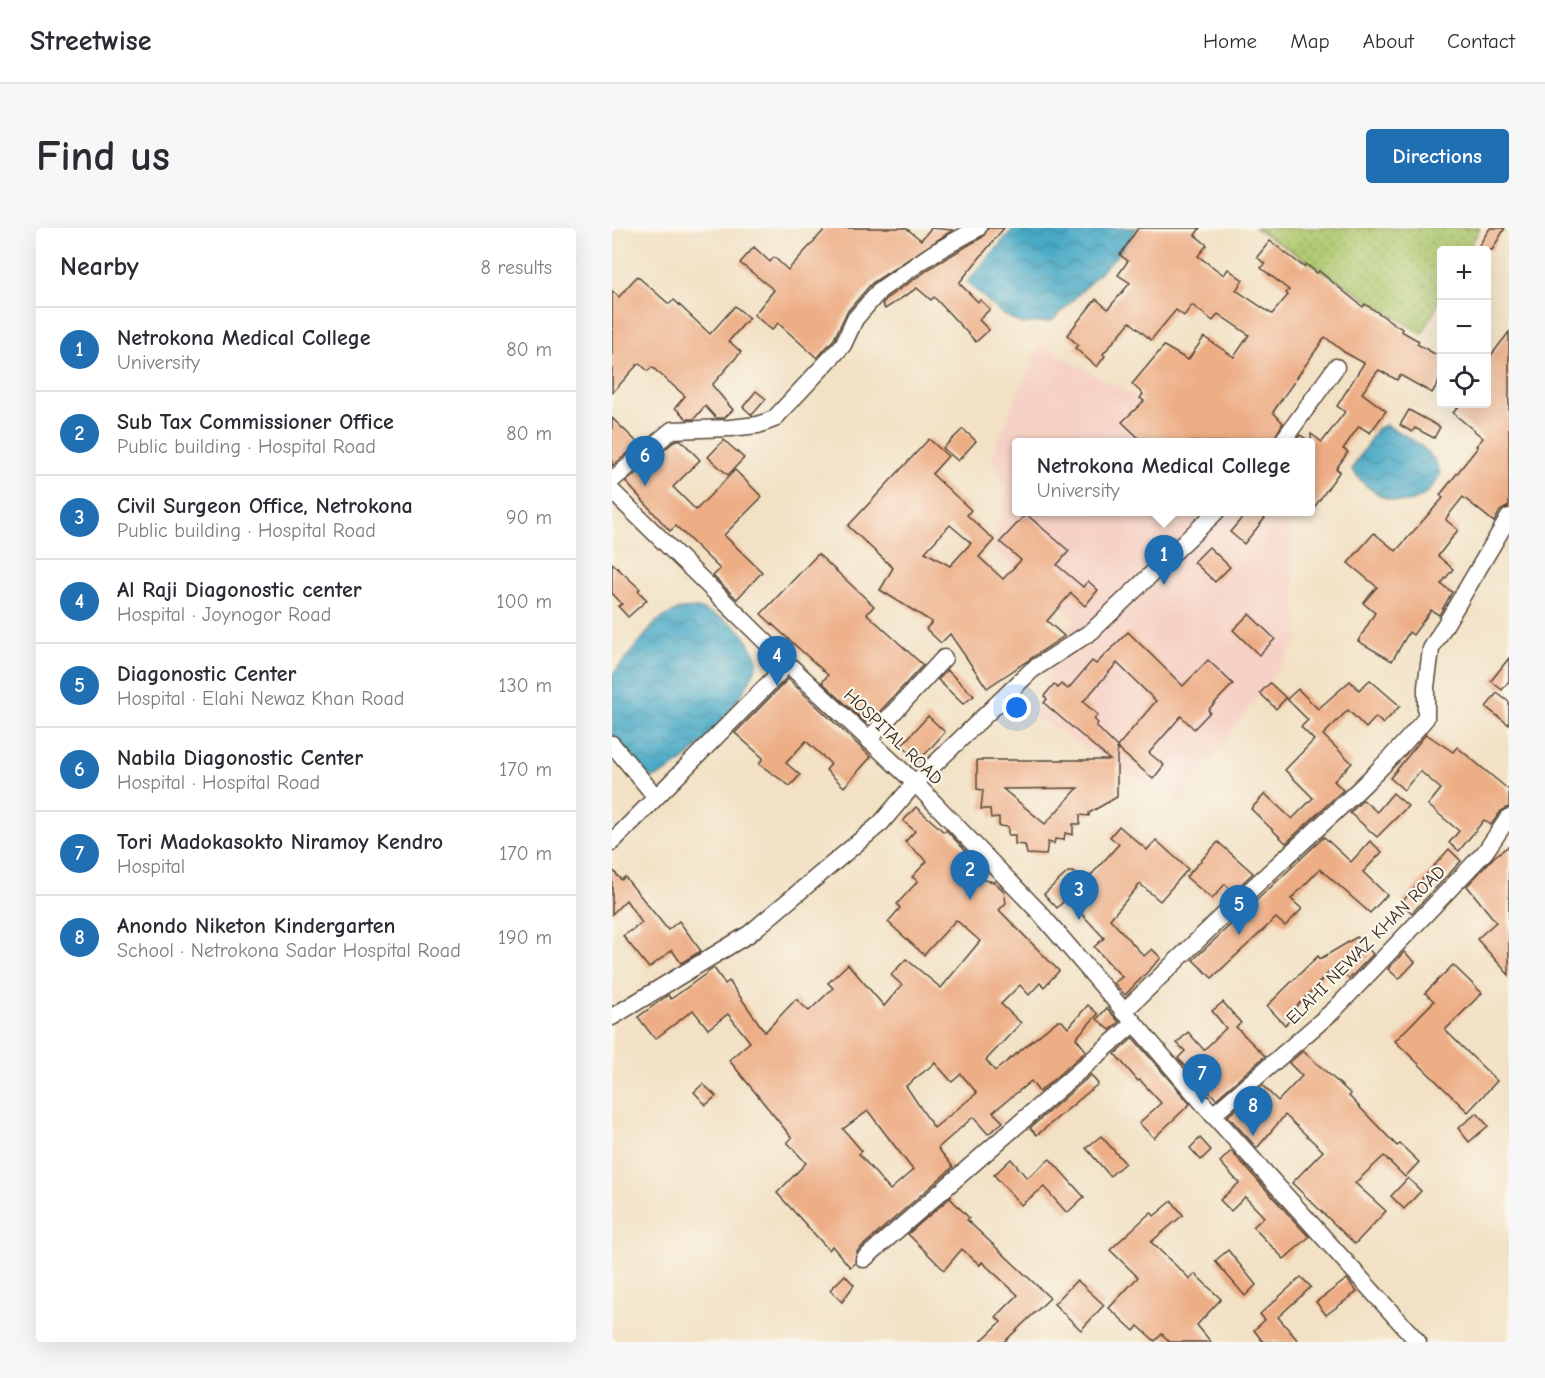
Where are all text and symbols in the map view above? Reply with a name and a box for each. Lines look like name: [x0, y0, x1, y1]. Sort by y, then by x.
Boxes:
text: Streetwise: [30, 25, 151, 57]
text: Home: [1203, 29, 1257, 53]
text: Map: [1290, 29, 1330, 53]
text: About: [1363, 29, 1414, 53]
text: Contact: [1447, 29, 1515, 53]
button: Directions: [1366, 129, 1509, 183]
text: Find us: [36, 132, 170, 181]
map controls: [1437, 246, 1491, 408]
button: +: [1437, 246, 1491, 300]
text: Nearby: [60, 252, 139, 282]
text: 8 results: [480, 256, 552, 279]
button: −: [1437, 300, 1491, 354]
text: Netrokona Medical College: [117, 325, 371, 351]
text: 1: [76, 338, 83, 361]
text: 80 m: [506, 338, 552, 361]
text: University: [117, 351, 200, 374]
button: locate: [1437, 354, 1491, 408]
text: Sub Tax Commissioner Office: [117, 409, 394, 435]
text: 2: [75, 422, 84, 445]
text: 80 m: [506, 422, 552, 445]
text: Public building · Hospital Road: [117, 435, 376, 458]
pin: 6: [626, 436, 664, 486]
popup: [1012, 438, 1315, 516]
text: Netrokona Medical College: [1037, 453, 1290, 479]
text: University: [1037, 479, 1120, 502]
text: Civil Surgeon Office, Netrokona: [117, 493, 413, 519]
text: 3: [75, 506, 84, 529]
text: 90 m: [506, 506, 552, 529]
text: Public building · Hospital Road: [117, 519, 376, 542]
pin: 1: [1144, 536, 1184, 585]
text: Al Raji Diagonostic center: [117, 577, 362, 603]
text: 4: [75, 590, 84, 613]
text: 100 m: [497, 590, 552, 613]
text: Hospital · Joynogor Road: [117, 603, 331, 626]
pin: 4: [758, 636, 796, 686]
text: Diagonostic Center: [117, 661, 296, 687]
text: 5: [74, 674, 85, 697]
text: 130 m: [499, 674, 552, 697]
street label: HOSPITAL ROAD: [839, 685, 947, 789]
text: Hospital · Elahi Newaz Khan Road: [117, 687, 404, 710]
your location: [1002, 693, 1031, 722]
text: Nabila Diagonostic Center: [117, 745, 363, 771]
text: 6: [74, 758, 85, 781]
text: 170 m: [499, 758, 552, 781]
text: Hospital · Hospital Road: [117, 771, 320, 794]
text: Tori Madokasokto Niramoy Kendro: [117, 829, 443, 855]
text: 7: [75, 842, 84, 865]
text: 170 m: [499, 842, 552, 865]
pin: 2: [950, 850, 990, 900]
text: Hospital: [117, 855, 185, 878]
street label: ELAHI NEWAZ KHAN ROAD: [1282, 861, 1450, 1029]
pin: 3: [1060, 870, 1098, 920]
pin: 5: [1220, 886, 1258, 935]
text: Anondo Niketon Kindergarten: [117, 913, 396, 939]
text: 8: [74, 926, 85, 949]
text: 190 m: [498, 926, 552, 949]
text: School · Netrokona Sadar Hospital Road: [117, 939, 461, 962]
pin: 7: [1182, 1054, 1222, 1104]
pin: 8: [1234, 1086, 1272, 1136]

